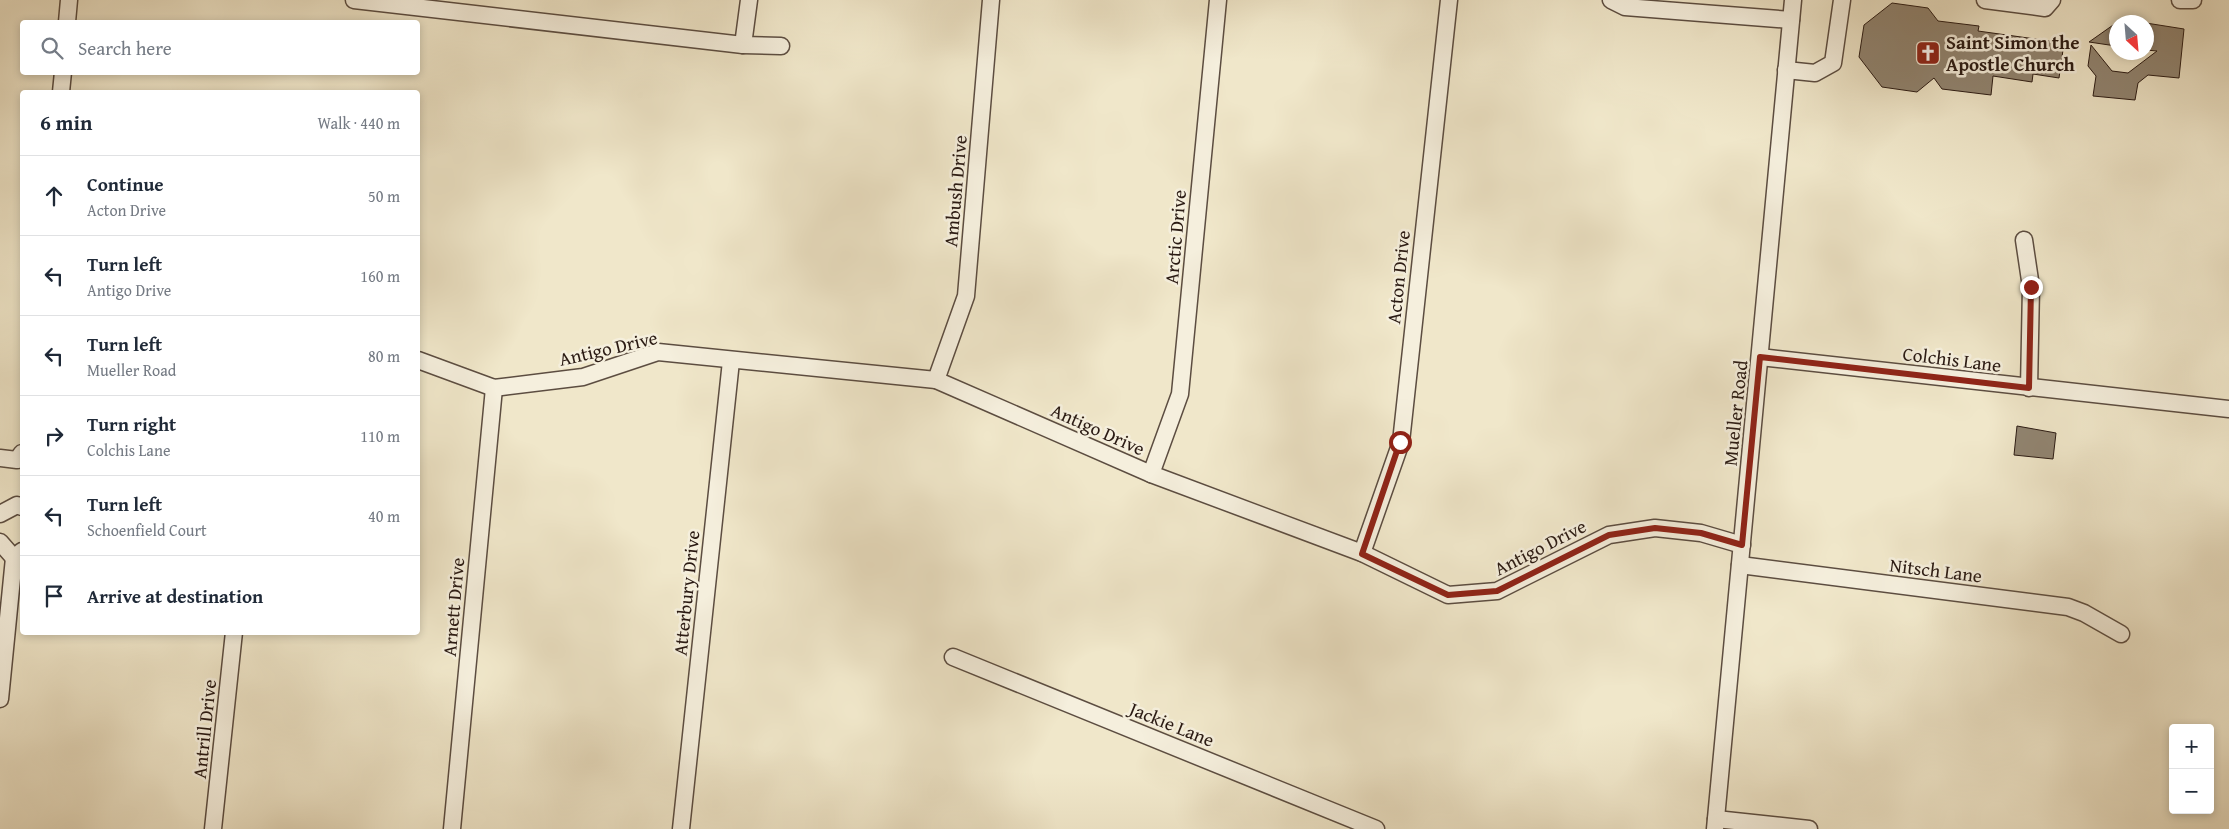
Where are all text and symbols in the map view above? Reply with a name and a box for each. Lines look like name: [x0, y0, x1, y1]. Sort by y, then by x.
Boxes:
north arrow: [2109, 15, 2154, 60]
search box: [20, 20, 420, 75]
place label: Saint Simon the Apostle Church: [1946, 28, 2080, 78]
icon: search: [38, 34, 66, 62]
text: Search here: [78, 34, 172, 62]
church icon: Saint Simon the Apostle Church: [1915, 40, 1941, 66]
text: 6 min: [40, 107, 92, 138]
text: Walk · 440 m: [317, 111, 400, 135]
street label: Ambush Drive: [936, 134, 974, 248]
text: Continue: [87, 170, 164, 198]
icon: ahead: [40, 182, 68, 210]
text: 50 m: [368, 184, 400, 208]
street label: Arctic Drive: [1157, 188, 1193, 285]
text: Acton Drive: [87, 198, 166, 222]
street label: Acton Drive: [1379, 229, 1417, 325]
text: Turn left: [87, 250, 162, 278]
icon: left: [40, 262, 68, 290]
text: 160 m: [360, 264, 400, 288]
route end: [2020, 276, 2043, 299]
text: Antigo Drive: [87, 278, 171, 302]
street label: Antigo Drive: [556, 323, 660, 373]
text: Turn left: [87, 330, 162, 358]
street label: Colchis Lane: [1901, 339, 2003, 379]
icon: left: [40, 342, 68, 370]
text: 80 m: [368, 344, 400, 368]
text: Mueller Road: [87, 358, 176, 382]
street label: Mueller Road: [1716, 358, 1755, 467]
street label: Antigo Drive: [1047, 396, 1150, 462]
text: Turn right: [87, 410, 176, 438]
icon: right: [40, 422, 68, 450]
text: 110 m: [360, 424, 400, 448]
route start: [1389, 431, 1412, 454]
text: Colchis Lane: [87, 438, 170, 462]
text: Turn left: [87, 490, 162, 518]
icon: left: [40, 502, 68, 530]
text: 40 m: [368, 504, 400, 528]
street label: Antigo Drive: [1489, 512, 1591, 582]
text: Schoenfield Court: [87, 518, 207, 542]
street label: Atterbury Drive: [665, 529, 707, 657]
street label: Nitsch Lane: [1888, 550, 1984, 590]
street label: Arnett Drive: [435, 556, 471, 658]
icon: arrive: [40, 582, 68, 610]
text: Arrive at destination: [87, 582, 263, 610]
street label: Antrill Drive: [185, 678, 223, 780]
street label: Jackie Lane: [1124, 694, 1219, 754]
map controls: [2169, 724, 2214, 814]
button: +: [2169, 724, 2214, 769]
button: −: [2169, 769, 2214, 814]

